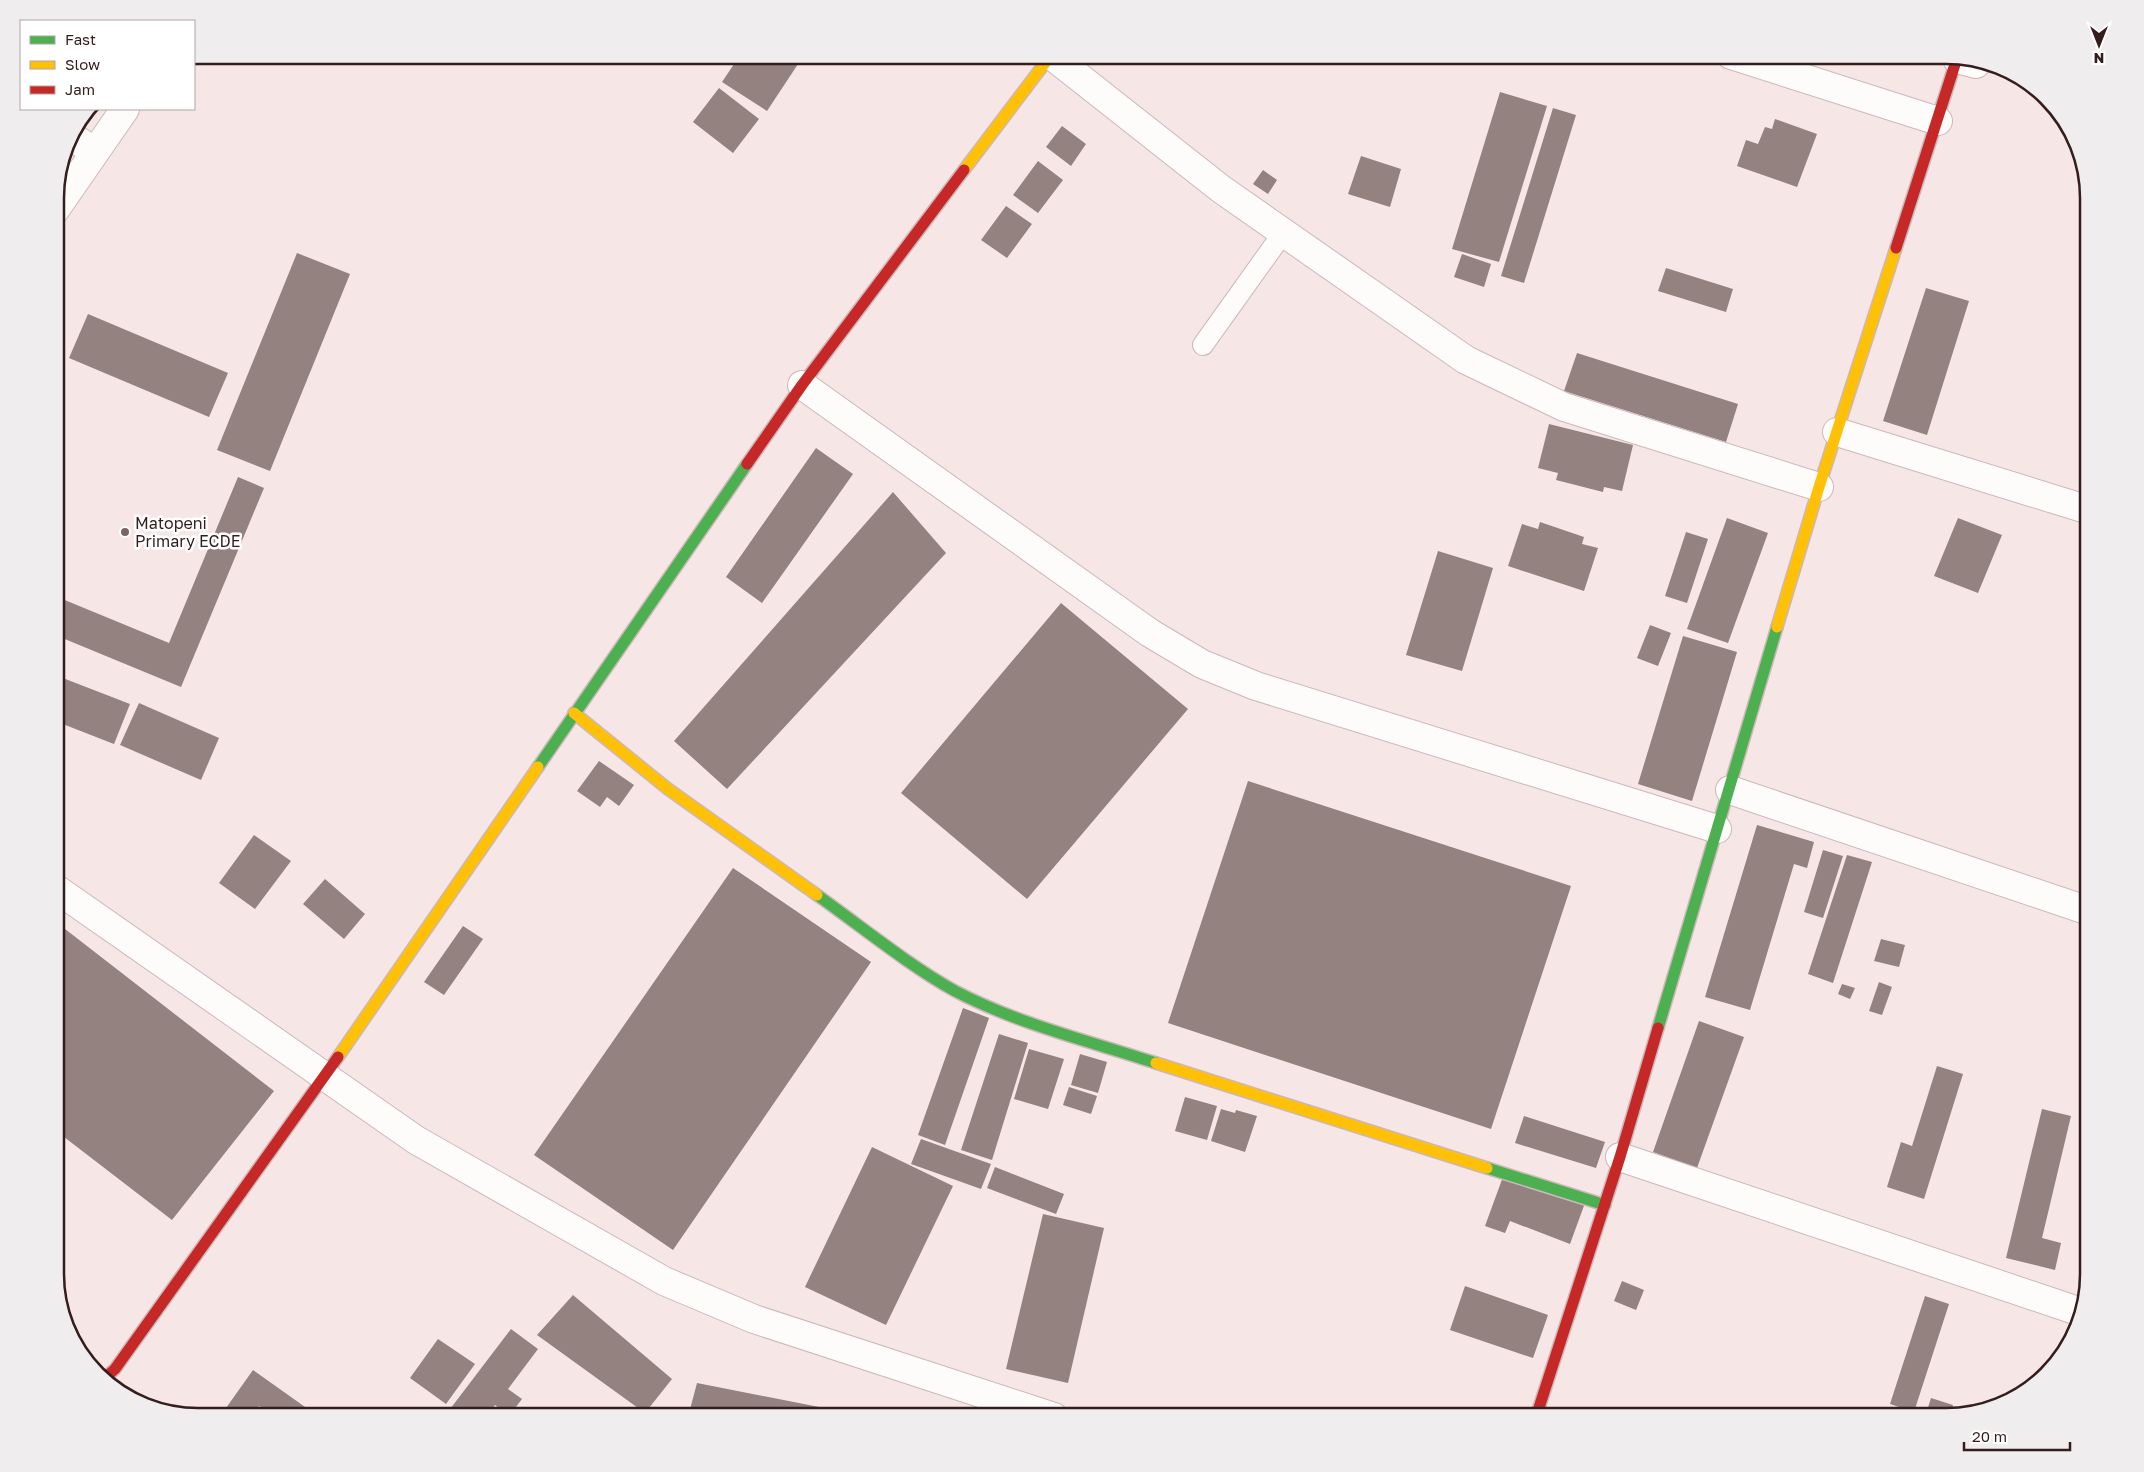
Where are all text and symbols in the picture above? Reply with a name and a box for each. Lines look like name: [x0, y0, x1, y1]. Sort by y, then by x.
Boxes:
legend: [20, 20, 195, 110]
north arrow: [2074, 20, 2124, 70]
text: Fast: [65, 30, 96, 48]
text: N: [2094, 50, 2104, 67]
text: Slow: [65, 55, 100, 73]
text: Jam: [65, 80, 95, 98]
place label: Matopeni Primary ECDE: [135, 513, 240, 551]
marker: Matopeni Primary ECDE: [119, 526, 131, 538]
scale bar: [1964, 1420, 2070, 1452]
text: 20 m: [1972, 1427, 2007, 1445]

